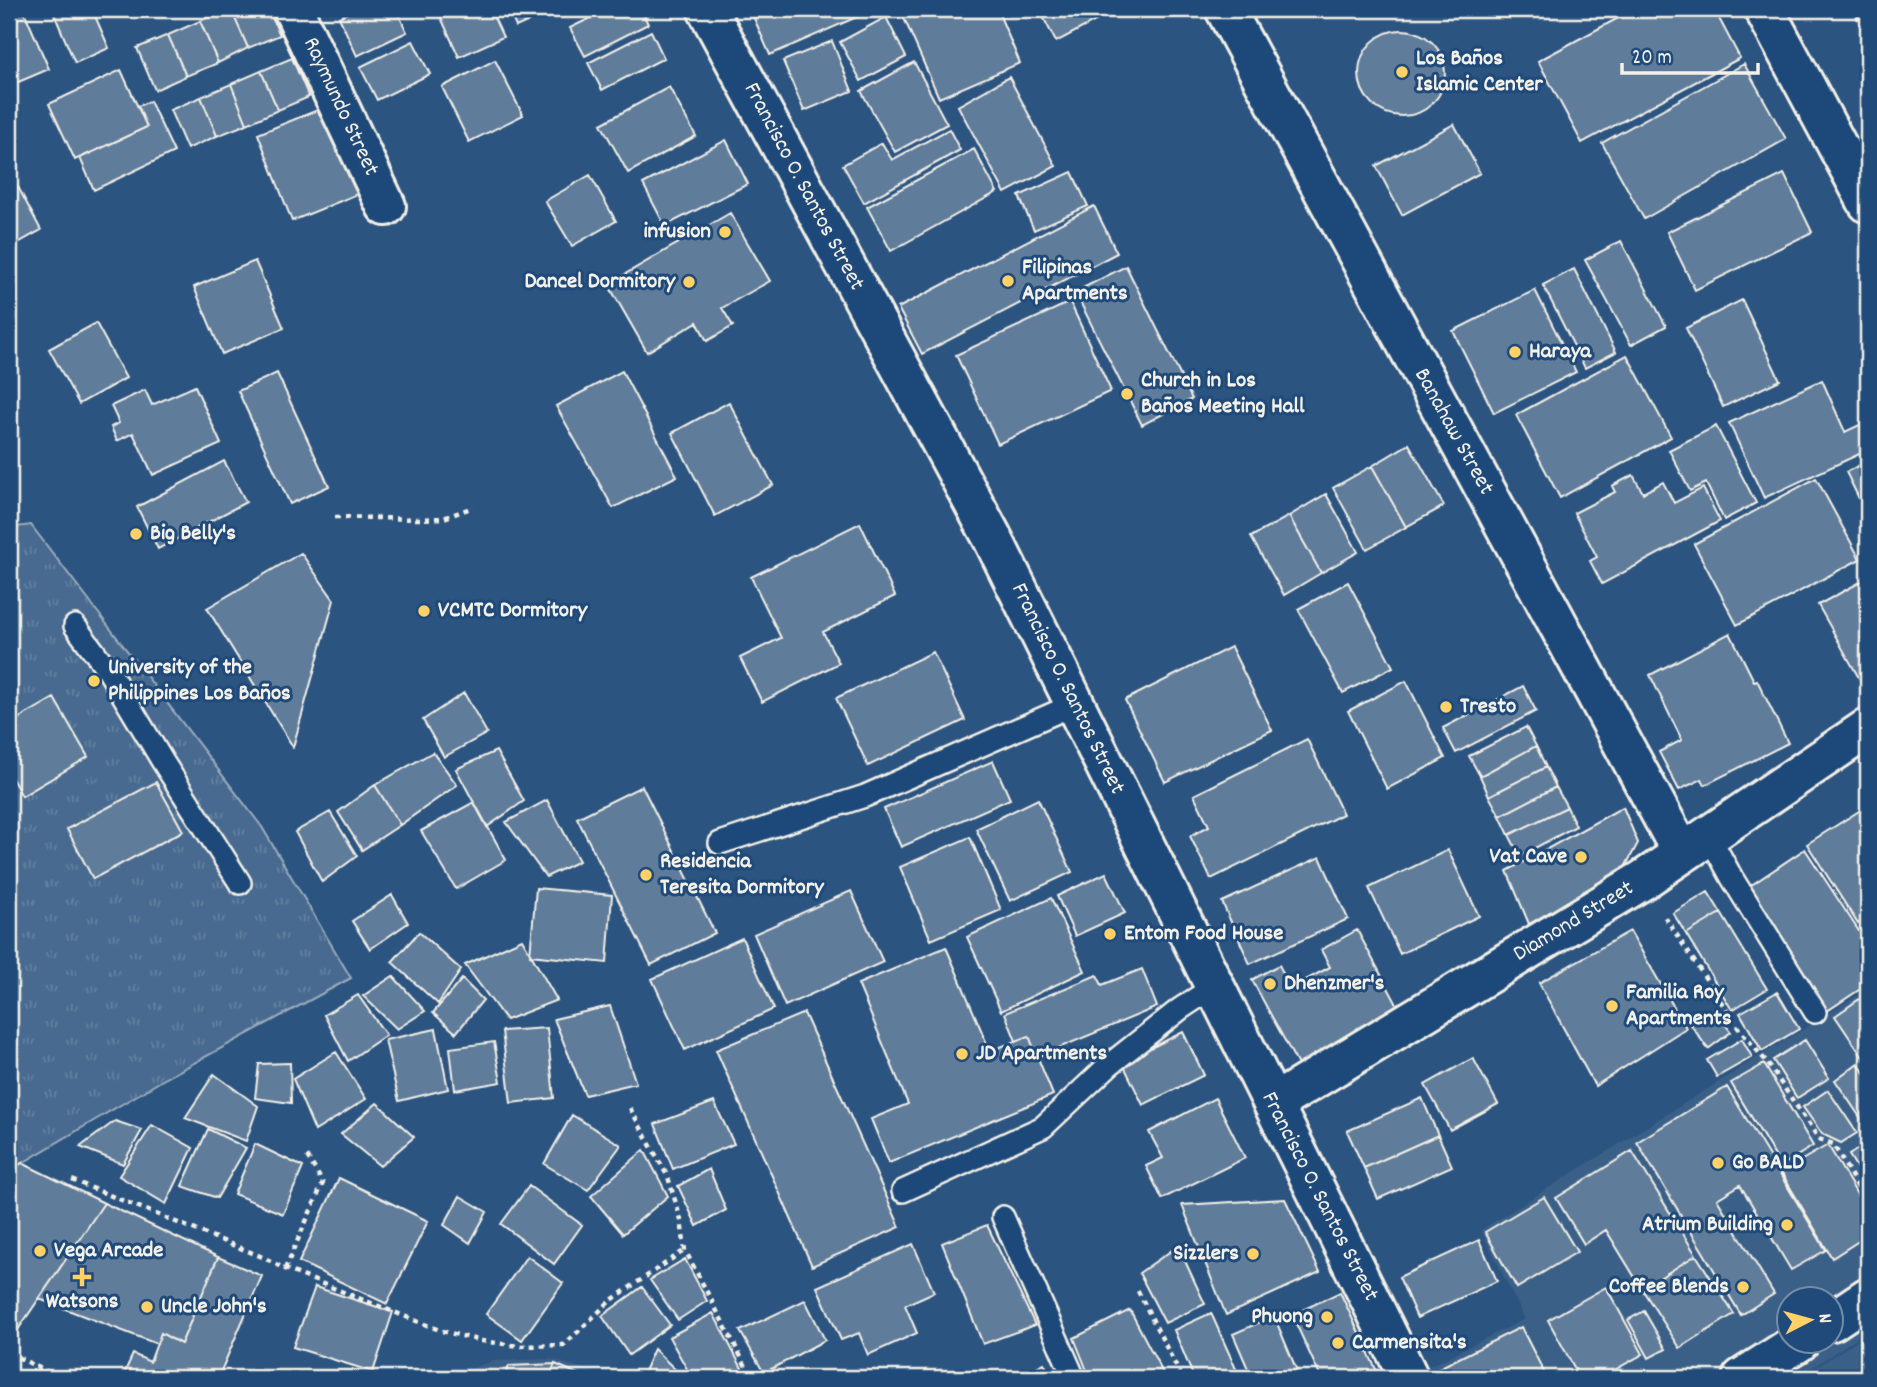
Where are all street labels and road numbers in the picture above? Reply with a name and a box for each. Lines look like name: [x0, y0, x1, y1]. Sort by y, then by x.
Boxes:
street label: Raymundo Street: [293, 32, 387, 182]
street label: Francisco O. Santos Street: [734, 77, 872, 297]
street label: Banahaw Street: [1405, 363, 1501, 501]
street label: Francisco O. Santos Street: [1001, 578, 1133, 800]
street label: Diamond Street: [1507, 873, 1641, 971]
street label: Francisco O. Santos Street: [1252, 1086, 1386, 1308]

